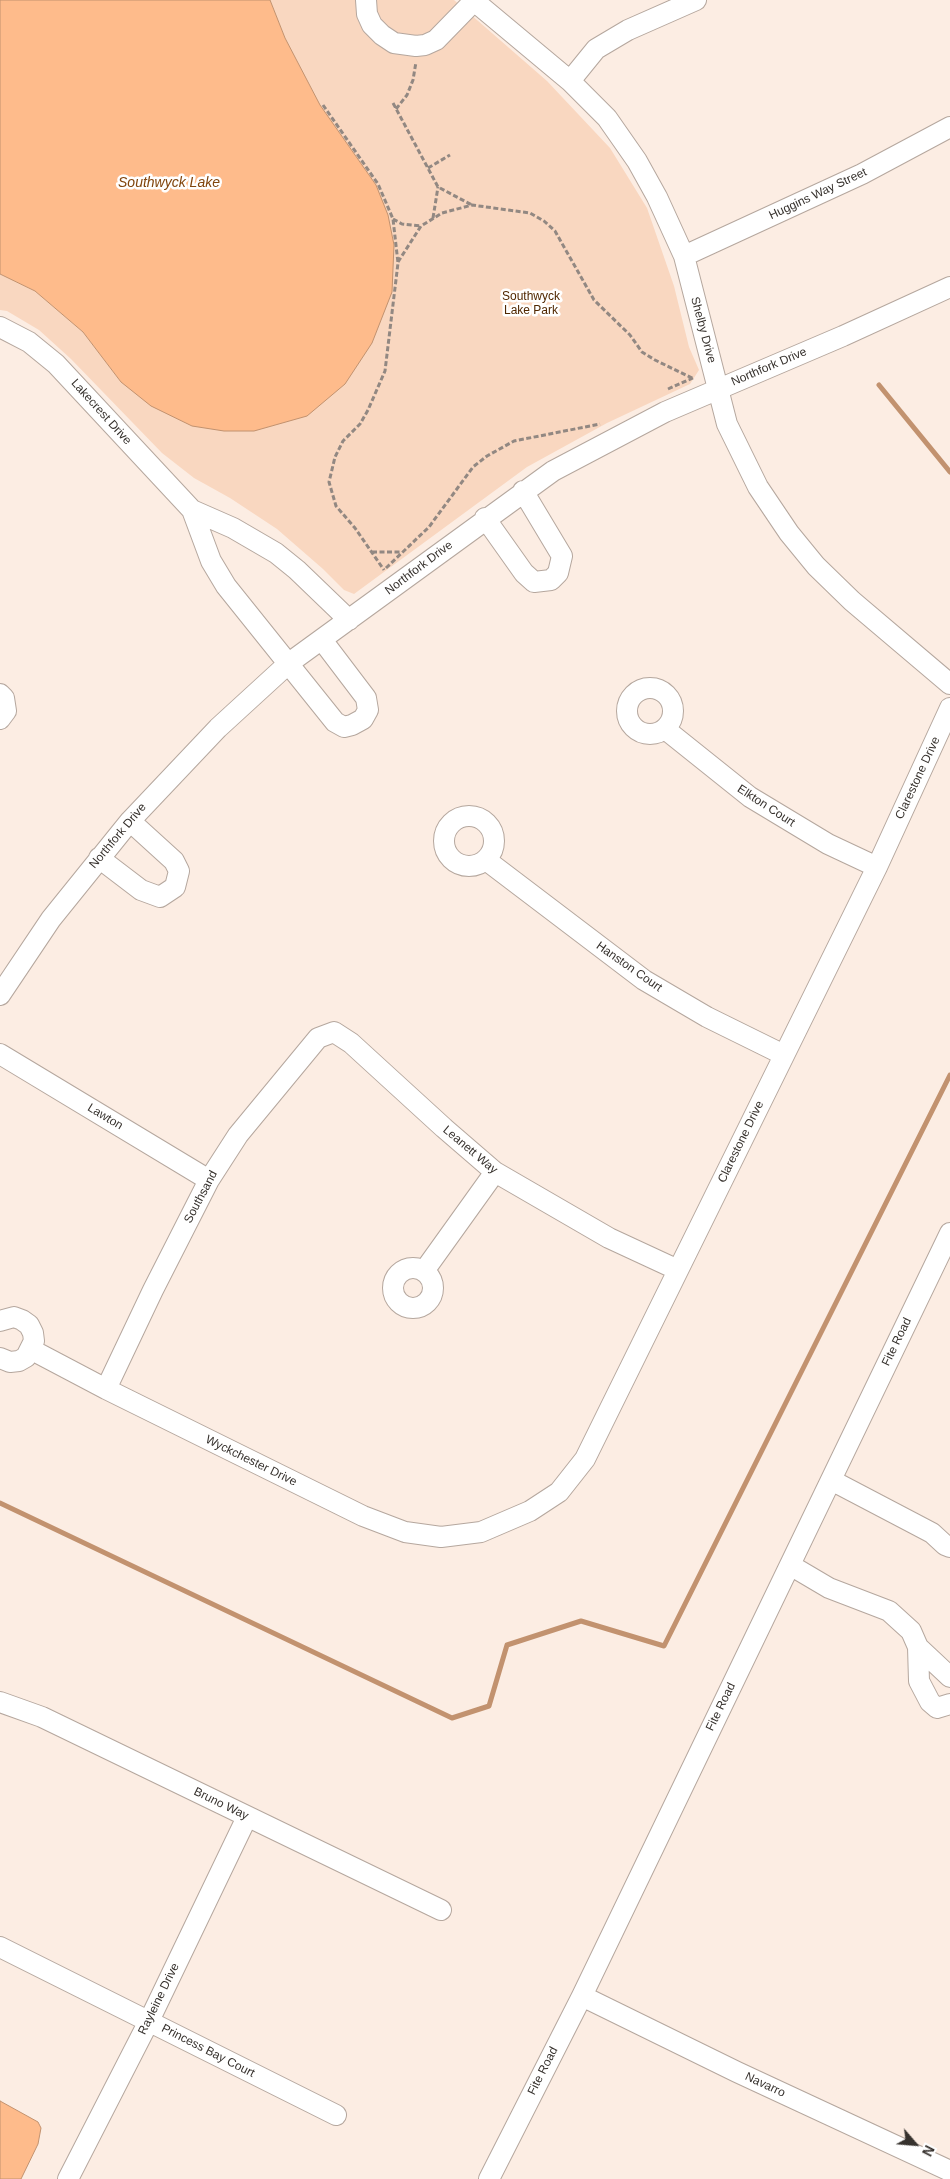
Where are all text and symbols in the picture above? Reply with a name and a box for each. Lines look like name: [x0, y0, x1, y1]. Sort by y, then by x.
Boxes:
street label: Huggins Way Street: [767, 165, 869, 223]
water label: Southwyck Lake: [118, 175, 220, 191]
park label: Southwyck Lake Park: [502, 290, 560, 318]
street label: Shelby Drive: [687, 295, 719, 365]
street label: Northfork Drive: [729, 345, 809, 389]
street label: Lakecrest Drive: [68, 376, 134, 448]
street label: Northfork Drive: [382, 538, 456, 598]
street label: Clarestone Drive: [893, 734, 943, 822]
street label: Elkton Court: [734, 782, 798, 830]
street label: Northfork Drive: [87, 800, 149, 872]
street label: Hanston Court: [593, 939, 665, 995]
street label: Clarestone Drive: [715, 1099, 767, 1185]
street label: Lawton: [85, 1101, 125, 1133]
street label: Leanett Way: [440, 1123, 500, 1177]
street label: Southsand: [181, 1168, 221, 1226]
street label: Fite Road: [879, 1315, 915, 1369]
street label: Wyckchester Drive: [203, 1433, 299, 1489]
street label: Fite Road: [703, 1680, 739, 1734]
street label: Bruno Way: [191, 1785, 251, 1823]
street label: Rayleine Drive: [135, 1961, 183, 2037]
street label: Princess Bay Court: [159, 2021, 257, 2081]
street label: Fite Road: [525, 2045, 561, 2097]
street label: Navarro: [743, 2069, 787, 2101]
north arrow: [890, 2119, 940, 2169]
text: N: [919, 2143, 938, 2159]

